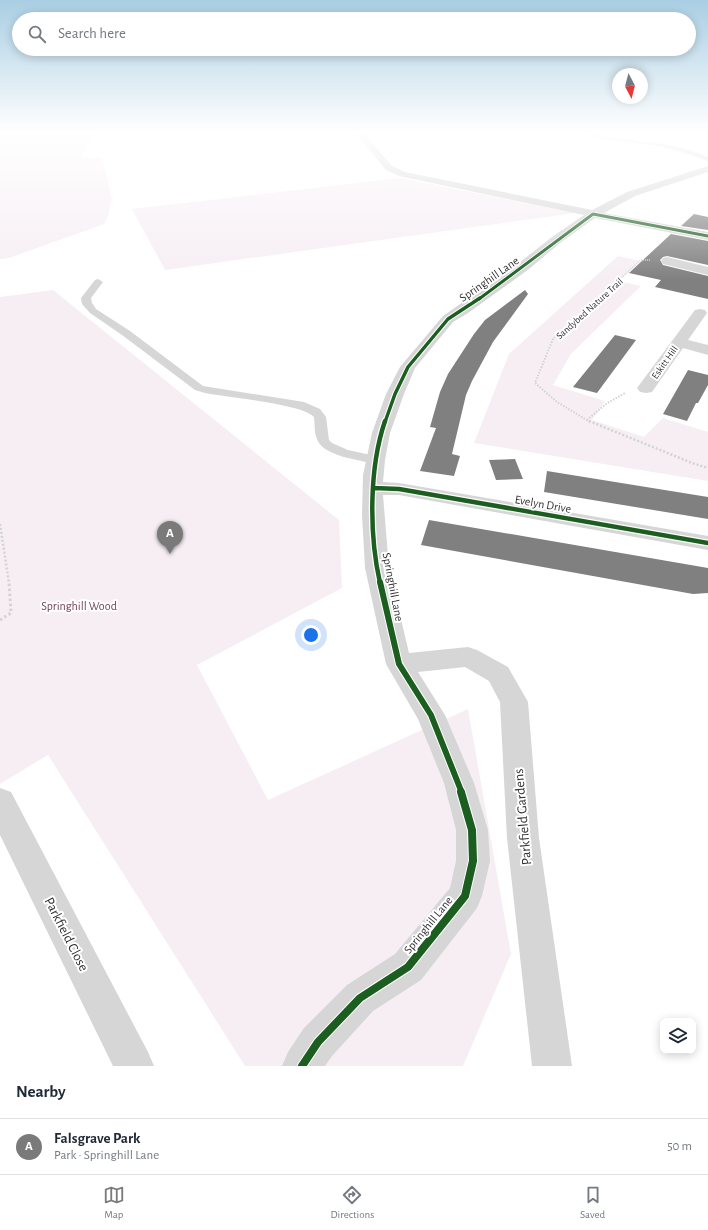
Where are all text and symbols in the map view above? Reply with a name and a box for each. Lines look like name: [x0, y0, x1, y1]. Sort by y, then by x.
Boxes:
search box: [12, 12, 696, 56]
icon: search: [26, 23, 48, 45]
text: Search here: [58, 26, 126, 41]
north arrow: [612, 68, 648, 104]
street label: Springhill Lane: [457, 254, 521, 304]
street label: Sandybed Nature Trail: [554, 276, 625, 341]
street label: Eskitt Hill: [650, 344, 680, 381]
street label: Evelyn Drive: [514, 493, 572, 516]
pin: A: [157, 521, 183, 554]
street label: Springhill Lane: [380, 552, 406, 622]
park label: Springhill Wood: [41, 600, 117, 612]
your location: [301, 625, 321, 645]
street label: Parkfield Gardens: [512, 768, 534, 866]
street label: Springhill Lane: [401, 894, 455, 956]
street label: Parkfield Close: [42, 895, 91, 974]
map controls: [660, 1018, 696, 1054]
button: layers: [660, 1018, 696, 1054]
text: Nearby: [16, 1083, 66, 1100]
text: Falsgrave Park: [54, 1131, 141, 1146]
text: A: [25, 1140, 33, 1153]
text: 50 m: [667, 1140, 692, 1153]
text: Park · Springhill Lane: [54, 1149, 159, 1162]
tab: Map: [103, 1184, 125, 1221]
tab: Directions: [330, 1184, 374, 1221]
tab: Saved: [580, 1184, 605, 1221]

